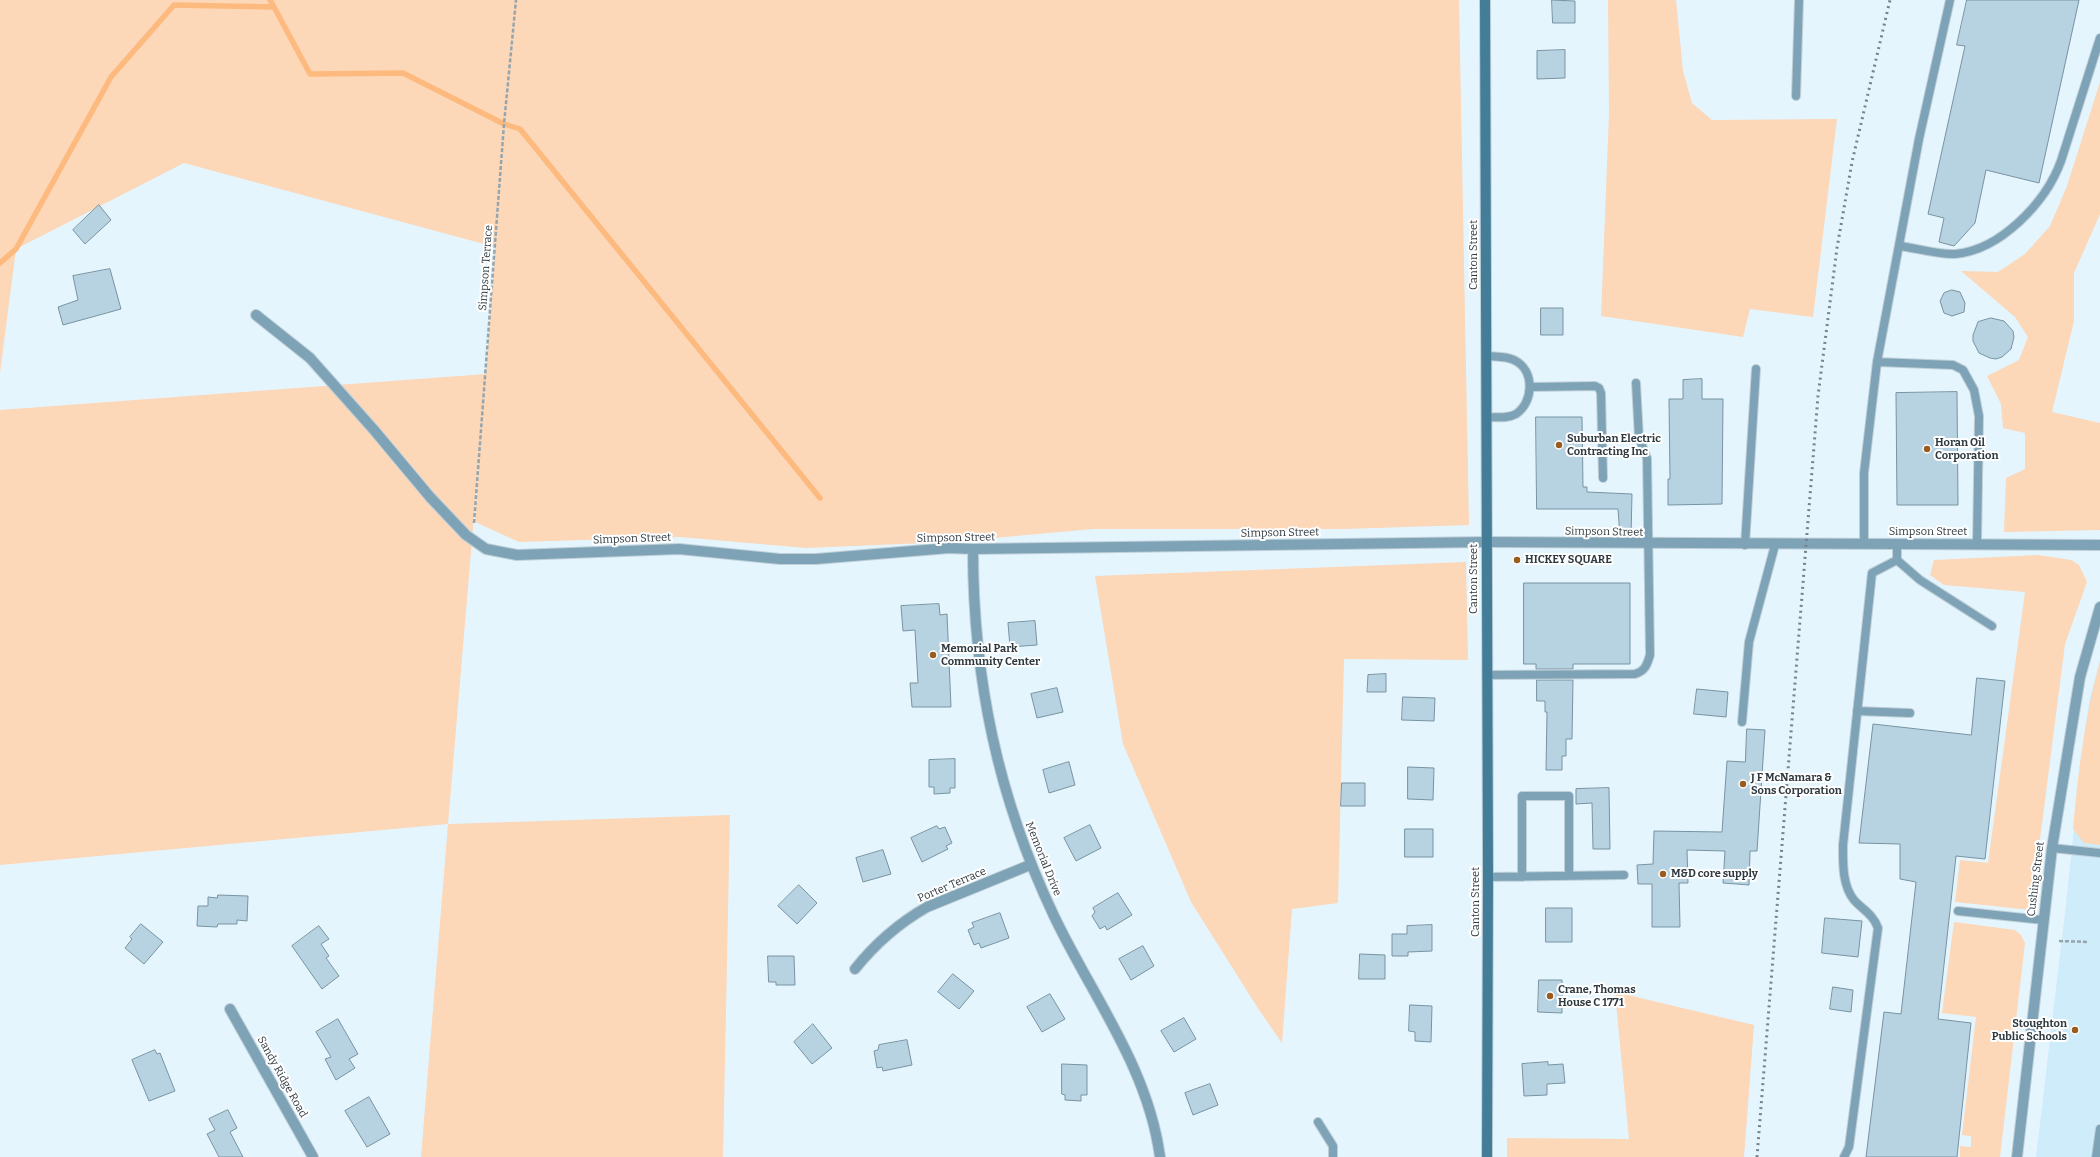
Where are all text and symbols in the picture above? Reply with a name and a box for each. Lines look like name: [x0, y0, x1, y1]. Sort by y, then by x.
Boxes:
street label: Canton Street: [1467, 220, 1481, 290]
street label: Simpson Terrace: [476, 225, 496, 311]
place label: Suburban Electric Contracting Inc: [1567, 432, 1661, 458]
place label: Horan Oil Corporation: [1935, 436, 1998, 462]
marker: Suburban Electric Contracting Inc: [1554, 440, 1564, 450]
marker: Horan Oil Corporation: [1922, 444, 1932, 454]
street label: Simpson Street: [1565, 525, 1643, 539]
street label: Simpson Street: [1889, 525, 1967, 539]
street label: Simpson Street: [1241, 526, 1319, 540]
street label: Simpson Street: [593, 531, 671, 547]
street label: Simpson Street: [917, 531, 995, 545]
street label: Canton Street: [1467, 544, 1481, 614]
place label: HICKEY SQUARE: [1525, 553, 1612, 567]
marker: HICKEY SQUARE: [1512, 555, 1522, 565]
place label: Memorial Park Community Center: [941, 642, 1040, 668]
marker: Memorial Park Community Center: [928, 650, 938, 660]
place label: J F McNamara & Sons Corporation: [1751, 771, 1842, 797]
marker: J F McNamara & Sons Corporation: [1738, 779, 1748, 789]
street label: Memorial Drive: [1022, 820, 1064, 898]
street label: Cushing Street: [2025, 841, 2047, 917]
street label: Porter Terrace: [916, 865, 988, 905]
street label: Canton Street: [1469, 867, 1483, 937]
place label: M&D core supply: [1671, 867, 1758, 881]
marker: M&D core supply: [1658, 869, 1668, 879]
place label: Crane, Thomas House C 1771: [1558, 983, 1636, 1009]
marker: Crane, Thomas House C 1771: [1545, 991, 1555, 1001]
place label: Stoughton Public Schools: [1992, 1017, 2067, 1043]
marker: Stoughton Public Schools: [2070, 1025, 2080, 1035]
street label: Sandy Ridge Road: [254, 1034, 310, 1120]

